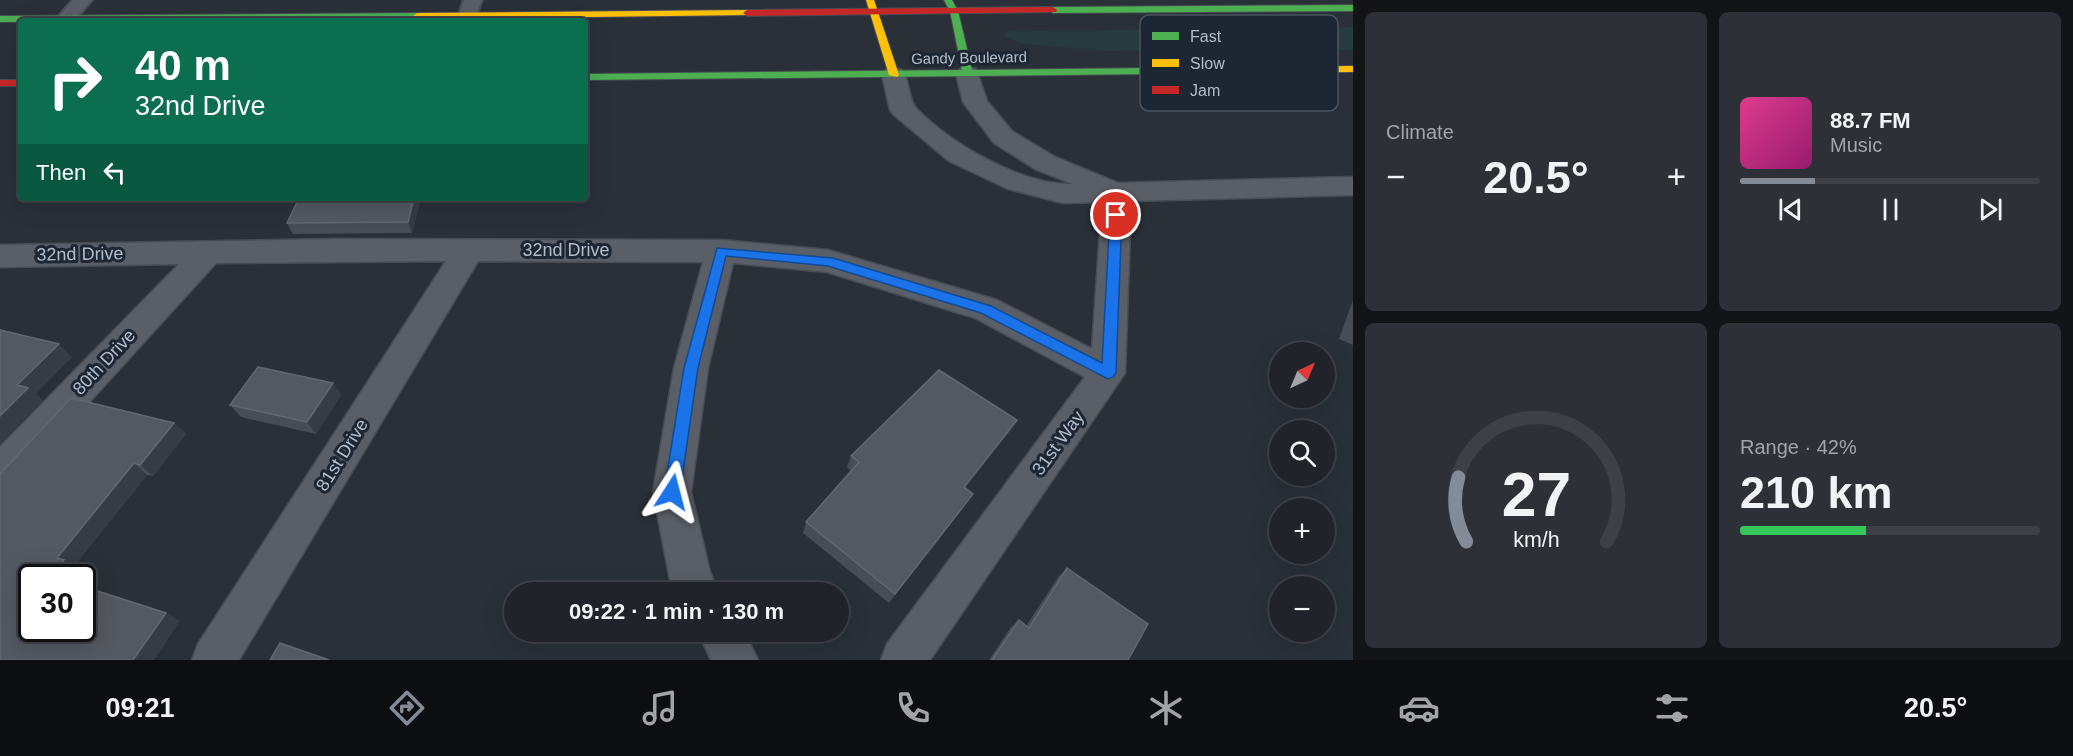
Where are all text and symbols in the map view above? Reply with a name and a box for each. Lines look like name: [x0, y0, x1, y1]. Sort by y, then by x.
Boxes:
legend: [1140, 15, 1338, 111]
text: Fast: [1190, 28, 1222, 45]
icon: right: [36, 42, 114, 120]
text: 40 m: [135, 42, 231, 89]
street label: Gandy Boulevard: [911, 48, 1027, 67]
text: Slow: [1190, 55, 1225, 72]
text: Jam: [1190, 82, 1220, 99]
text: 32nd Drive: [135, 91, 266, 121]
text: 88.7 FM: [1830, 108, 1911, 133]
text: Climate: [1386, 121, 1454, 143]
text: Music: [1830, 134, 1882, 156]
text: 20.5°: [1483, 152, 1589, 203]
icon: left: [98, 156, 131, 189]
text: −: [1386, 158, 1405, 195]
text: +: [1667, 158, 1686, 195]
text: Then: [36, 160, 86, 185]
pin: [1090, 189, 1141, 240]
icon: previous: [1774, 193, 1807, 226]
icon: pause: [1874, 193, 1907, 226]
icon: next: [1974, 193, 2007, 226]
icon: arrive: [1099, 198, 1132, 231]
street label: 32nd Drive: [522, 240, 610, 260]
street label: 32nd Drive: [36, 243, 124, 265]
street label: 80th Drive: [69, 325, 139, 399]
north arrow: [1269, 342, 1335, 408]
map controls: [1269, 342, 1335, 642]
street label: 31st Way: [1028, 407, 1088, 479]
street label: 81st Drive: [312, 415, 372, 495]
button: search: [1269, 420, 1335, 486]
text: Range · 42%: [1740, 436, 1857, 458]
position arrow: [640, 460, 704, 524]
text: 27: [1501, 460, 1571, 529]
text: 210 km: [1740, 467, 1893, 518]
button: +: [1269, 498, 1335, 564]
text: km/h: [1513, 529, 1559, 553]
speed limit sign: 30: [18, 564, 96, 642]
button: −: [1269, 576, 1335, 642]
text: 09:22 · 1 min · 130 m: [569, 599, 784, 624]
icon: directions: [386, 687, 428, 729]
icon: music: [639, 687, 681, 729]
icon: phone: [892, 687, 934, 729]
icon: climate: [1145, 687, 1187, 729]
icon: car: [1398, 687, 1440, 729]
icon: filters: [1651, 687, 1693, 729]
text: 09:21: [106, 693, 175, 723]
text: 20.5°: [1904, 693, 1967, 723]

